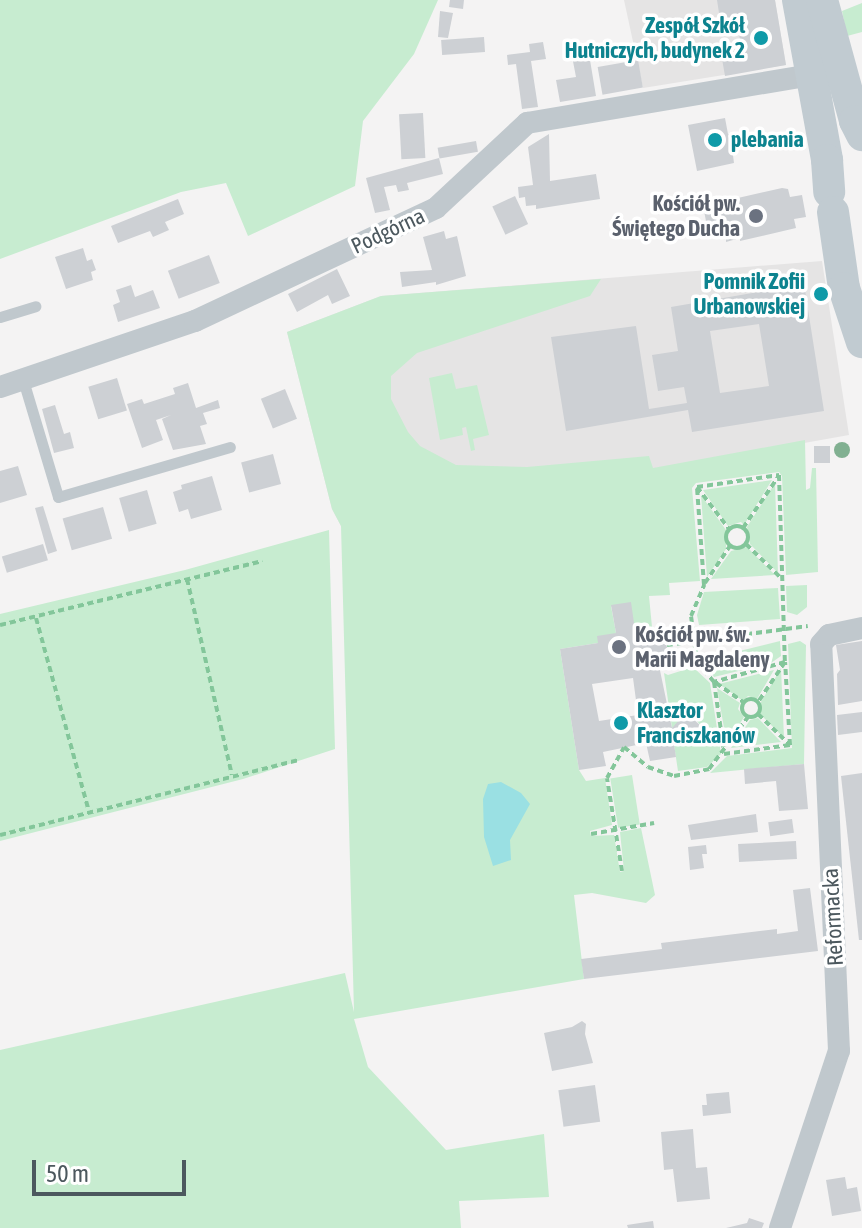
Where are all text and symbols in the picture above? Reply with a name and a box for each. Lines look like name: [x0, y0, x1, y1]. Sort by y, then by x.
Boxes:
place label: Zespół Szkół Hutniczych, budynek 2: [565, 12, 745, 64]
marker: Zespół Szkół Hutniczych, budynek 2: [752, 29, 770, 47]
place label: plebania: [731, 127, 804, 153]
marker: plebania: [706, 131, 724, 149]
place label: Kościół pw. Świętego Ducha: [612, 190, 740, 242]
street label: Podgórna: [347, 203, 429, 259]
marker: Kościół pw. Świętego Ducha: [747, 207, 765, 225]
place label: Pomnik Zofii Urbanowskiej: [694, 268, 805, 320]
marker: Pomnik Zofii Urbanowskiej: [812, 285, 830, 303]
place label: Kościół pw. św. Marii Magdaleny: [635, 621, 770, 672]
marker: Kościół pw. św. Marii Magdaleny: [610, 638, 628, 656]
place label: Klasztor Franciszkanów: [637, 697, 755, 748]
marker: Klasztor Franciszkanów: [612, 714, 630, 732]
street label: Reformacka: [817, 867, 849, 967]
scale bar: [36, 1144, 190, 1194]
text: 50 m: [46, 1160, 89, 1187]

